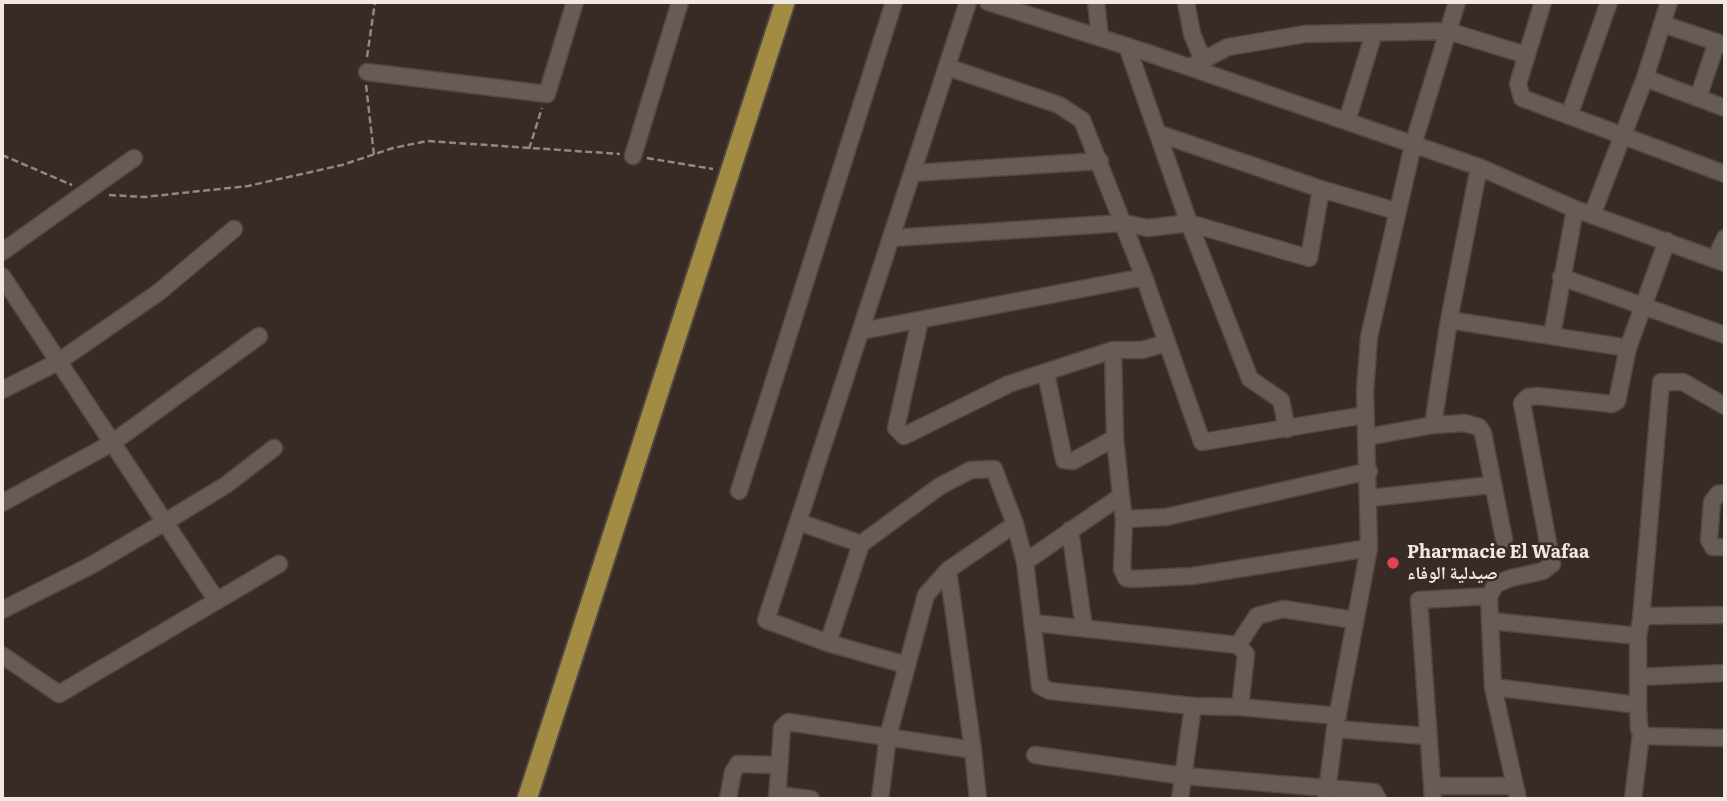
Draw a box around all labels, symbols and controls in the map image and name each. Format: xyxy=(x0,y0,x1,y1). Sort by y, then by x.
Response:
place label: Pharmacie El Wafaa صيدلية الوفاء xyxy=(1407,542,1589,584)
marker: Pharmacie El Wafaa صيدلية الوفاء xyxy=(1385,555,1401,571)

